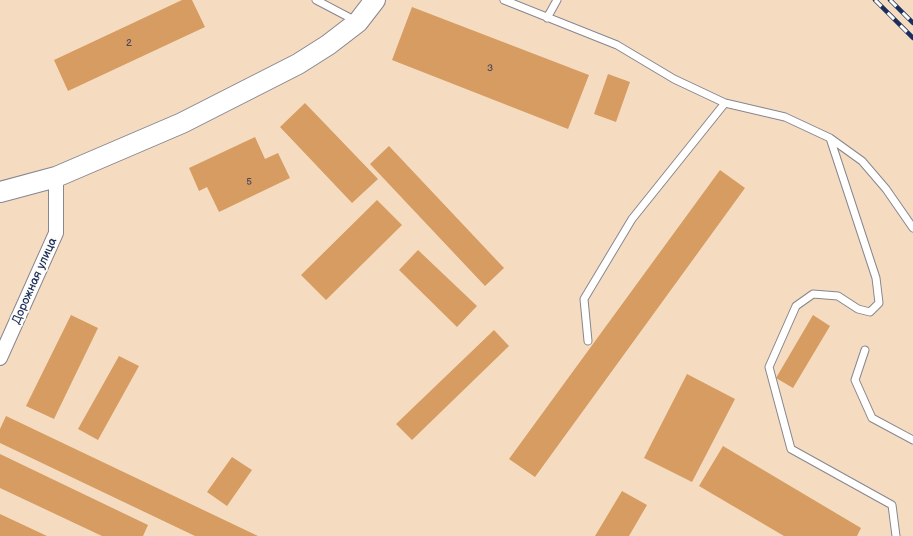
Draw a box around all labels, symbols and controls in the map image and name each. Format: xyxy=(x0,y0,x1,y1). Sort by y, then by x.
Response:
house number: 2 xyxy=(126,37,132,49)
house number: 3 xyxy=(487,62,493,74)
house number: 5 xyxy=(246,176,252,188)
street label: Дорожная улица xyxy=(10,236,60,326)

